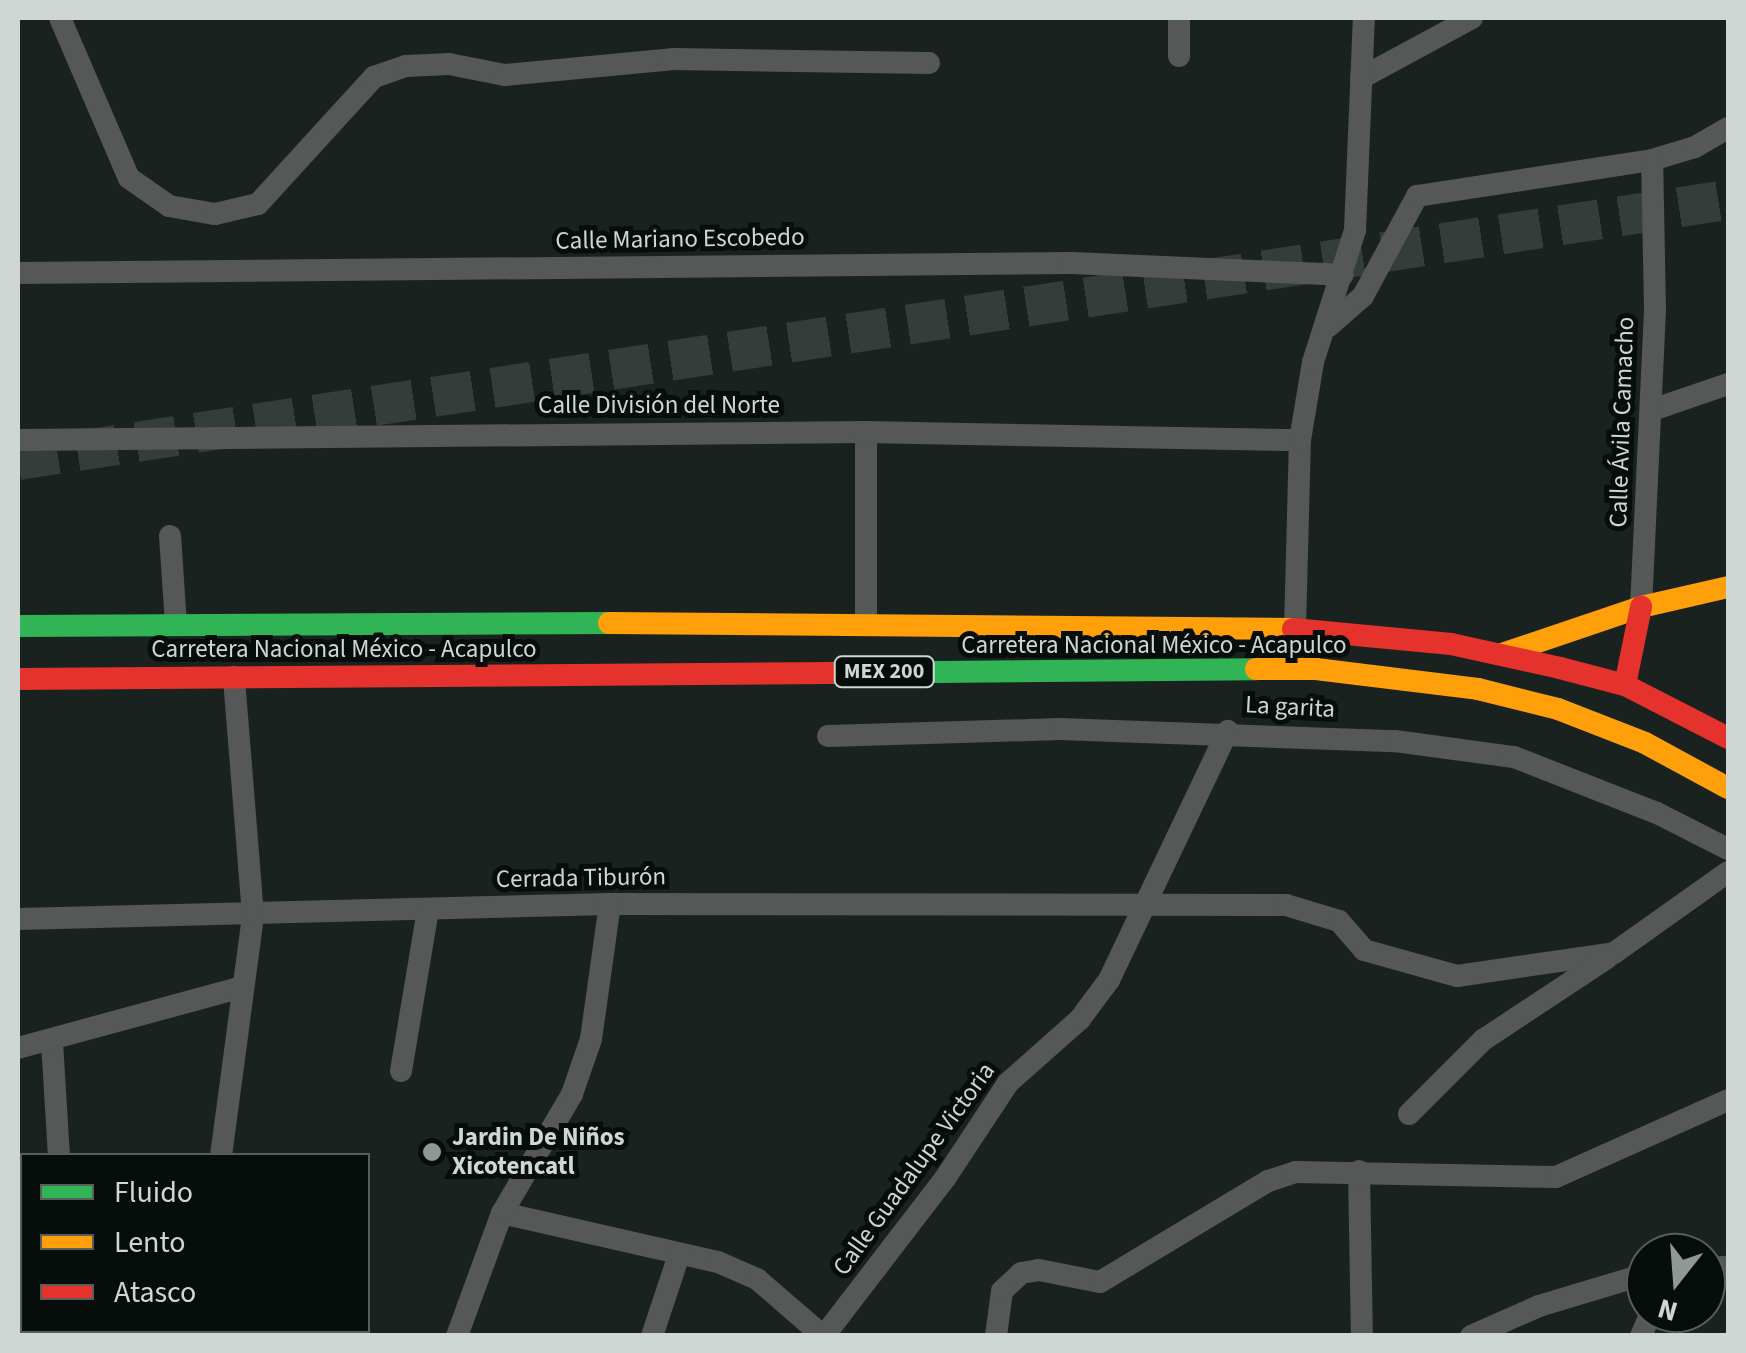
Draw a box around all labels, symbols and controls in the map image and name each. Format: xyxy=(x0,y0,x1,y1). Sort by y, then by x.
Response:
street label: Calle Mariano Escobedo xyxy=(555,222,805,256)
street label: Calle Ávila Camacho xyxy=(1603,316,1641,528)
street label: Calle División del Norte xyxy=(538,390,780,420)
street label: Carretera Nacional México - Acapulco xyxy=(961,630,1347,660)
street label: Carretera Nacional México - Acapulco xyxy=(151,634,537,664)
road number: MEX 200 xyxy=(832,655,936,689)
street label: La garita xyxy=(1244,690,1336,724)
street label: Cerrada Tiburón xyxy=(496,862,666,894)
street label: Calle Guadalupe Victoria xyxy=(827,1057,1001,1281)
place label: Jardin De Niños Xicotencatl xyxy=(452,1123,625,1182)
marker: Jardin De Niños Xicotencatl xyxy=(421,1141,443,1163)
legend xyxy=(20,1153,370,1333)
text: Fluido xyxy=(114,1171,193,1214)
text: Lento xyxy=(114,1221,186,1264)
north arrow xyxy=(1626,1233,1726,1333)
text: Atasco xyxy=(114,1271,196,1314)
text: N xyxy=(1653,1288,1683,1332)

